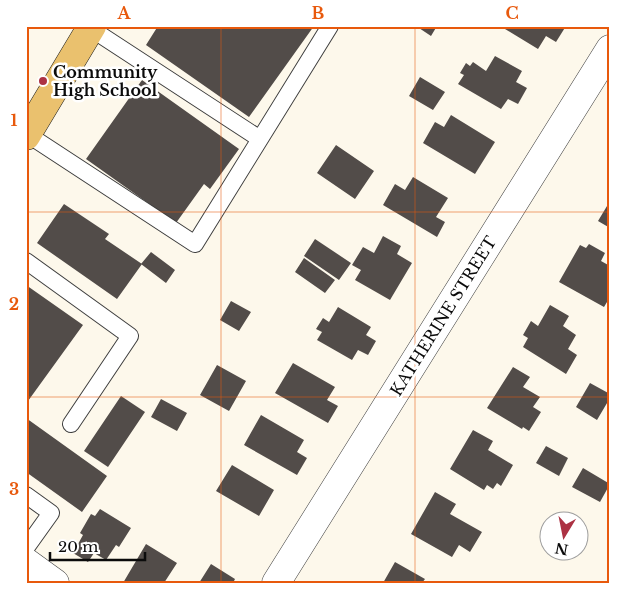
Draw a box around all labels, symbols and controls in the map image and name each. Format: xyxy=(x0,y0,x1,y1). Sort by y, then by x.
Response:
text: A xyxy=(117,3,132,23)
text: B xyxy=(312,3,325,23)
text: C xyxy=(505,3,519,23)
place label: Community High School xyxy=(53,62,158,100)
marker: Community High School xyxy=(37,75,49,87)
text: 1 xyxy=(11,110,18,130)
street label: KATHERINE STREET xyxy=(386,232,500,400)
text: 2 xyxy=(9,294,19,314)
text: 3 xyxy=(9,479,19,499)
north arrow xyxy=(538,512,588,562)
scale bar xyxy=(50,529,145,561)
text: 20 m xyxy=(58,537,98,556)
text: N xyxy=(554,539,570,559)

